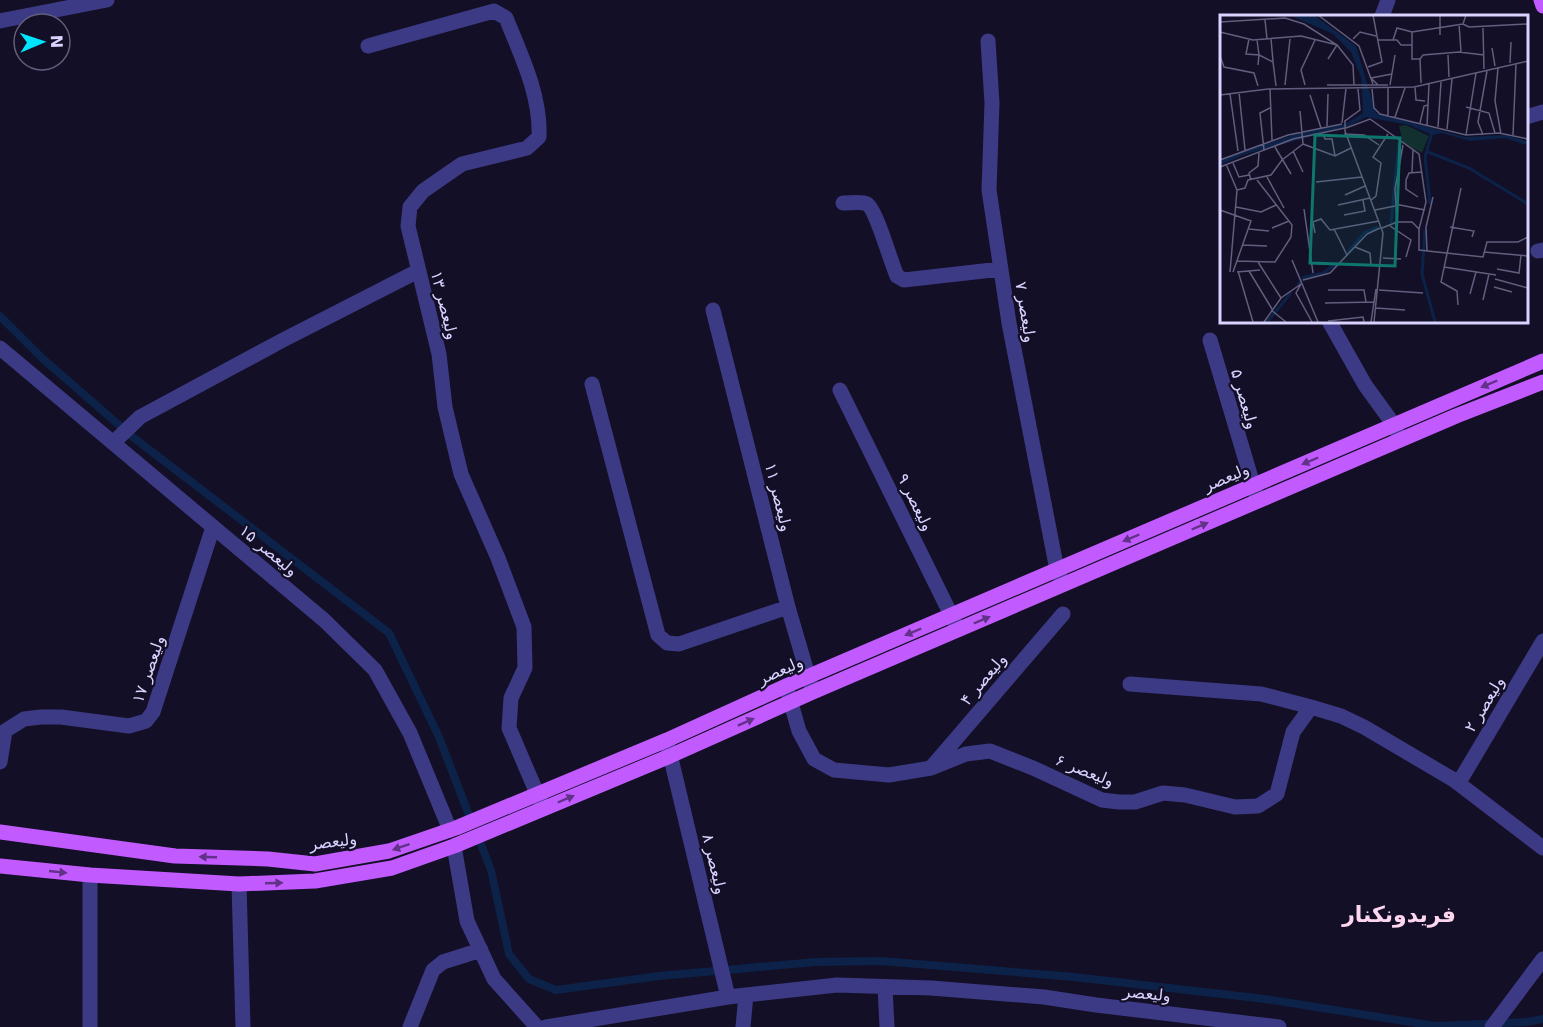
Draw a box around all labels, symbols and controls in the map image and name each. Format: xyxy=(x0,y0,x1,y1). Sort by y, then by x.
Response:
north arrow xyxy=(12,12,72,72)
inset map xyxy=(1220,15,1528,322)
text: N xyxy=(47,34,66,49)
street label: ولیعصر ۱۳ xyxy=(426,269,462,342)
street label: ولیعصر ۷ xyxy=(1010,280,1040,344)
street label: ولیعصر ۵ xyxy=(1226,367,1262,432)
one-way arrow xyxy=(1480,380,1498,389)
one-way arrow xyxy=(1301,457,1319,466)
street label: ولیعصر xyxy=(1200,459,1252,497)
street label: ولیعصر ۱۱ xyxy=(760,461,796,534)
street label: ولیعصر ۹ xyxy=(893,470,938,534)
street label: ولیعصر ۱۵ xyxy=(235,521,302,581)
one-way arrow xyxy=(1191,521,1209,530)
one-way arrow xyxy=(1121,533,1139,543)
one-way arrow xyxy=(974,615,992,625)
one-way arrow xyxy=(904,627,922,637)
street label: ولیعصر ۱۷ xyxy=(128,633,170,706)
street label: ولیعصر ۴ xyxy=(956,650,1011,710)
street label: ولیعصر xyxy=(754,652,806,690)
street label: ولیعصر ۲ xyxy=(1460,673,1509,736)
one-way arrow xyxy=(737,717,755,727)
street label: ولیعصر ۶ xyxy=(1052,750,1117,792)
one-way arrow xyxy=(558,794,576,804)
street label: ولیعصر xyxy=(307,829,358,855)
street label: ولیعصر ۸ xyxy=(697,832,731,896)
one-way arrow xyxy=(392,843,410,853)
one-way arrow xyxy=(199,852,218,862)
one-way arrow xyxy=(49,867,68,877)
one-way arrow xyxy=(264,878,283,887)
district label: فریدونکنار xyxy=(1341,902,1456,928)
street label: ولیعصر xyxy=(1121,981,1172,1006)

